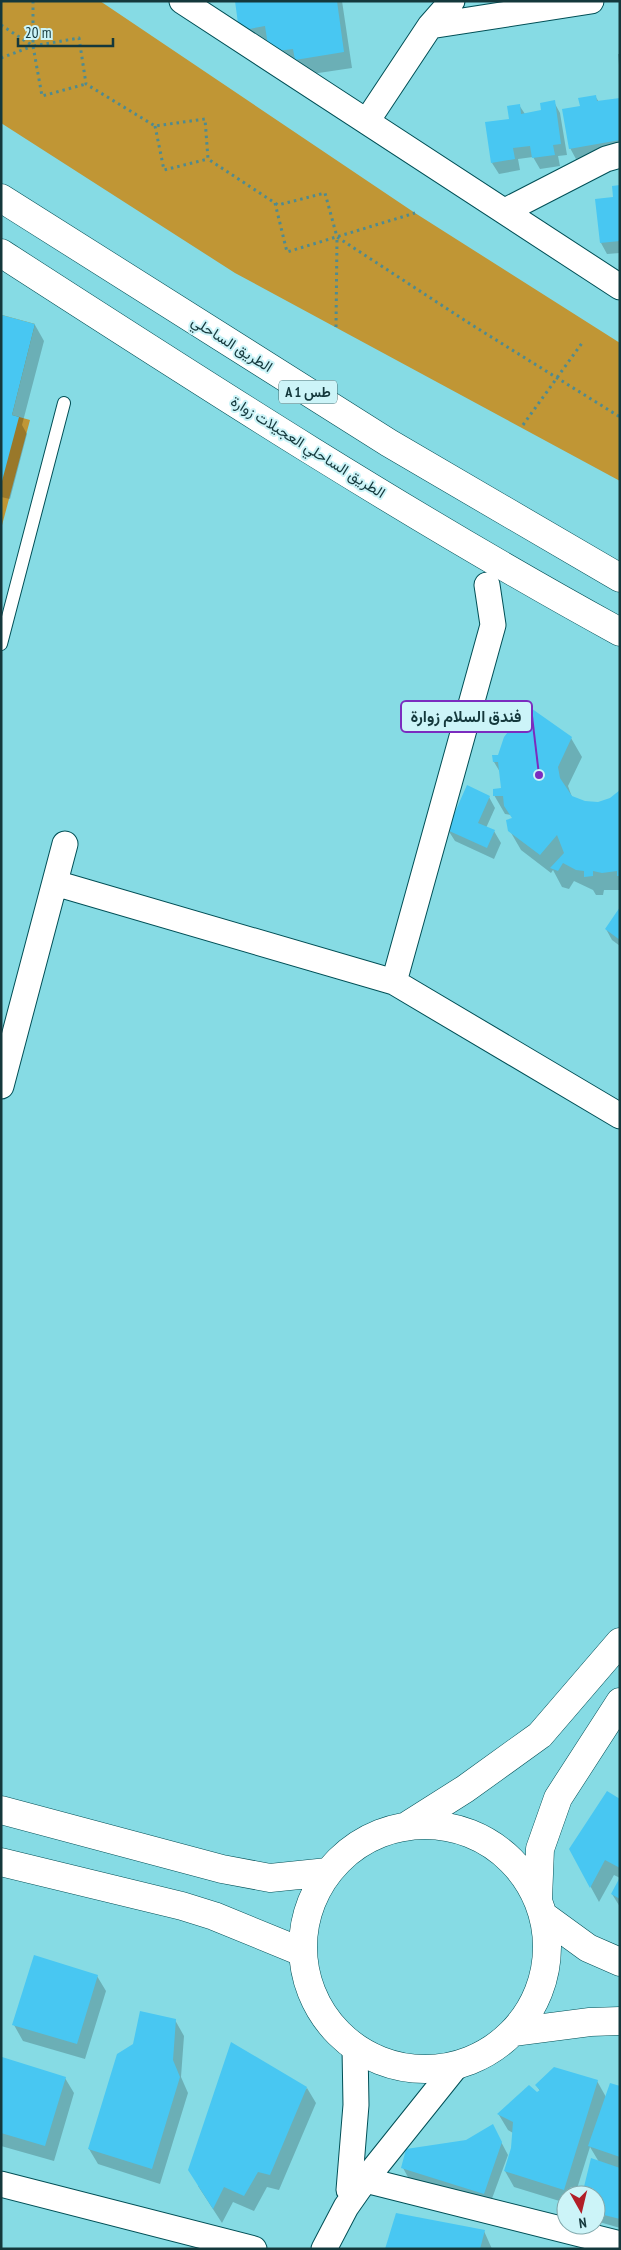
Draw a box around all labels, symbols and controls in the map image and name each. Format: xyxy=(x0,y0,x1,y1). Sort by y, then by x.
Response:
scale bar xyxy=(18,15,112,47)
text: 20 m xyxy=(25,23,51,42)
street label: الطريق الساحلي xyxy=(186,311,276,379)
road number: A 1 طس xyxy=(279,381,337,404)
street label: الطريق الساحلي العجيلات زوارة xyxy=(225,391,389,505)
callout: فندق السلام زوارة xyxy=(401,701,532,732)
text: فندق السلام زوارة xyxy=(410,706,522,727)
north arrow xyxy=(556,2185,606,2235)
text: N xyxy=(578,2213,588,2232)

